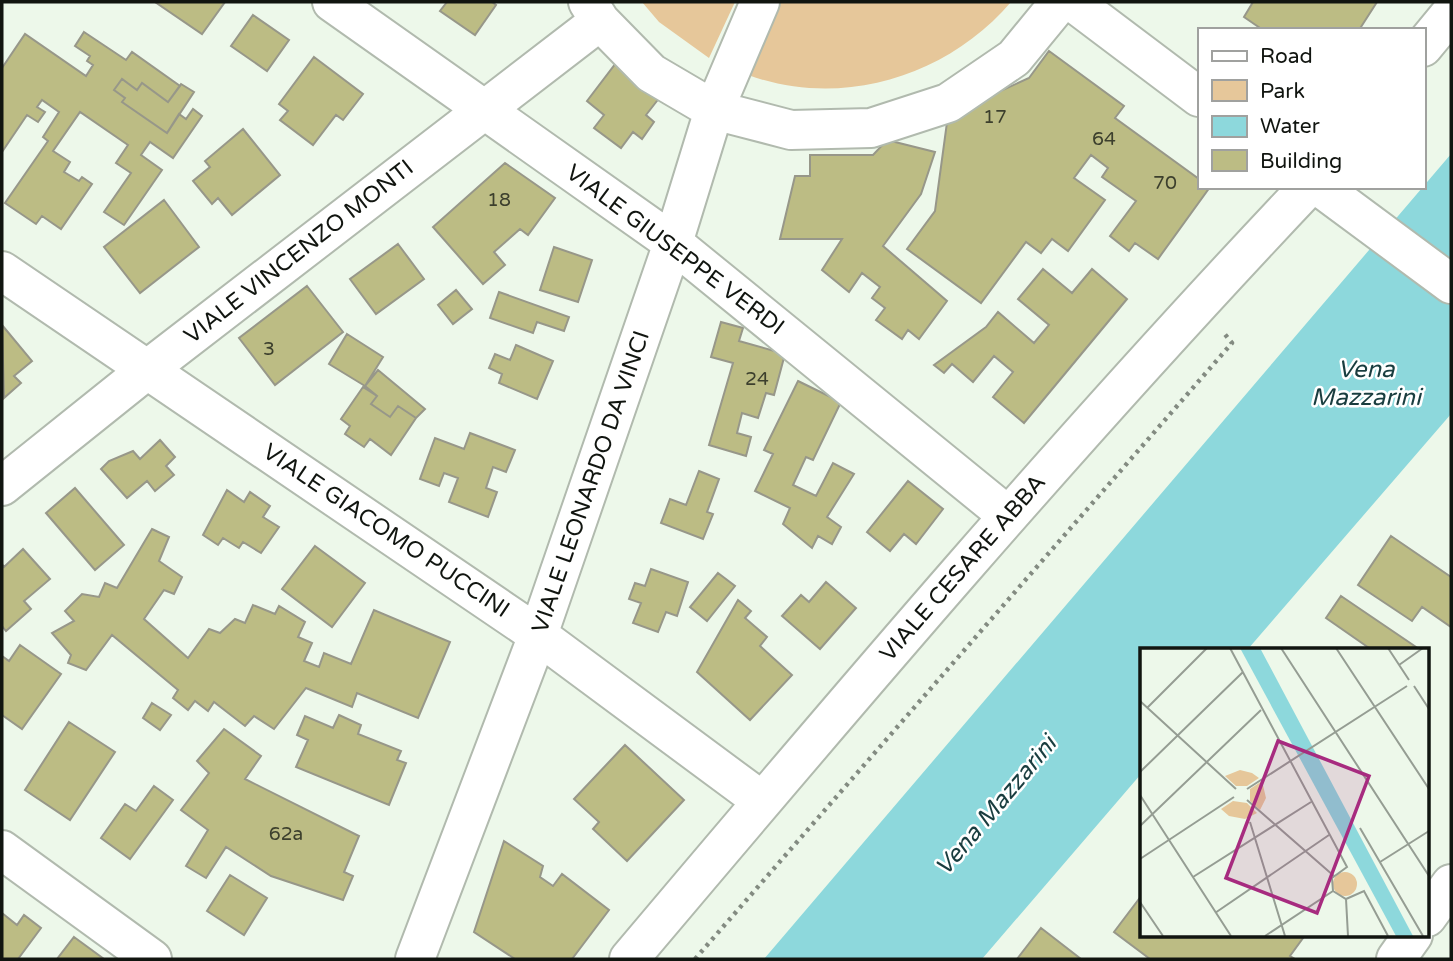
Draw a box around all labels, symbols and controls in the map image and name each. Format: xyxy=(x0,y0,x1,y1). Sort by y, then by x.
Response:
legend xyxy=(1198,28,1425,189)
text: Road xyxy=(1260,44,1313,69)
text: Park xyxy=(1260,79,1305,104)
house number: 17 xyxy=(983,106,1007,128)
text: Water xyxy=(1260,114,1320,139)
house number: 64 xyxy=(1092,128,1116,150)
text: Building xyxy=(1260,149,1342,174)
street label: VIALE VINCENZO MONTI xyxy=(179,154,419,350)
street label: VIALE GIUSEPPE VERDI xyxy=(560,159,790,341)
house number: 70 xyxy=(1153,172,1177,194)
house number: 18 xyxy=(487,189,511,211)
street label: VIALE LEONARDO DA VINCI xyxy=(526,327,656,637)
house number: 3 xyxy=(263,338,275,360)
water label: Vena Mazzarini xyxy=(1311,355,1424,412)
house number: 24 xyxy=(745,368,769,390)
street label: VIALE GIACOMO PUCCINI xyxy=(257,438,515,624)
street label: VIALE CESARE ABBA xyxy=(874,469,1052,667)
inset map xyxy=(1140,648,1428,936)
water label: Vena Mazzarini xyxy=(929,728,1065,882)
house number: 62a xyxy=(269,823,303,845)

